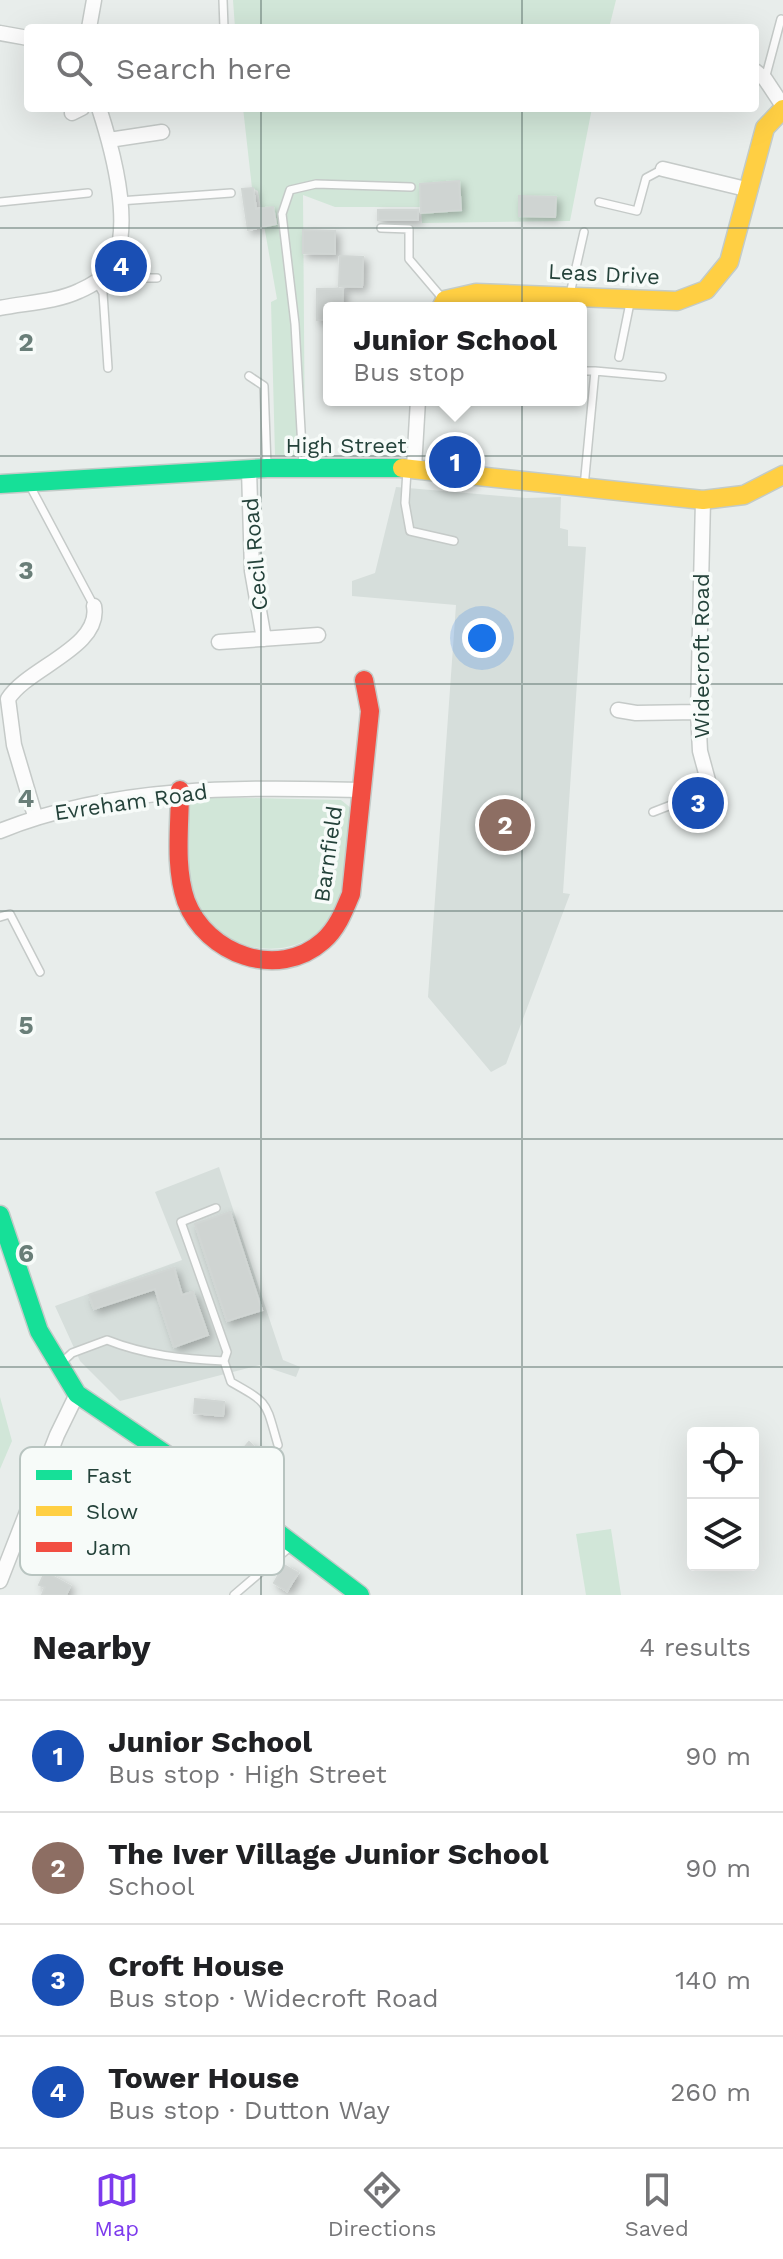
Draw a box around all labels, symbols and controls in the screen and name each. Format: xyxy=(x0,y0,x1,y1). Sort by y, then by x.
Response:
search box xyxy=(24,24,759,112)
icon: search xyxy=(52,46,96,90)
text: Search here xyxy=(116,51,292,86)
pin: 4 xyxy=(95,236,147,296)
street label: Leas Drive xyxy=(548,259,660,289)
popup xyxy=(323,302,587,406)
text: Junior School xyxy=(353,322,557,357)
text: 2 xyxy=(18,327,34,357)
text: Bus stop xyxy=(353,357,465,387)
pin: 1 xyxy=(429,432,481,492)
street label: High Street xyxy=(285,433,407,458)
street label: Cecil Road xyxy=(238,497,272,611)
text: 3 xyxy=(18,555,34,585)
street label: Widecroft Road xyxy=(689,573,714,739)
your location xyxy=(462,618,502,658)
pin: 3 xyxy=(672,773,724,833)
street label: Evreham Road xyxy=(53,779,209,825)
text: 4 xyxy=(18,783,35,813)
pin: 2 xyxy=(479,795,531,855)
street label: Barnfield xyxy=(309,804,347,904)
text: 5 xyxy=(18,1010,34,1040)
text: 6 xyxy=(18,1238,34,1268)
map controls xyxy=(687,1427,759,1571)
button: locate xyxy=(687,1427,759,1499)
legend xyxy=(20,1447,284,1575)
text: Fast xyxy=(86,1463,132,1488)
text: Slow xyxy=(86,1499,138,1524)
button: layers xyxy=(687,1499,759,1571)
text: Jam xyxy=(86,1535,131,1560)
text: Nearby xyxy=(32,1627,151,1667)
text: 4 results xyxy=(639,1632,751,1662)
text: Junior School xyxy=(108,1724,312,1759)
text: 1 xyxy=(52,1741,64,1771)
text: 90 m xyxy=(685,1741,751,1771)
text: Bus stop · High Street xyxy=(108,1759,387,1789)
text: The Iver Village Junior School xyxy=(108,1836,548,1871)
text: 2 xyxy=(50,1853,66,1883)
text: 90 m xyxy=(685,1853,751,1883)
text: School xyxy=(108,1871,194,1901)
text: Croft House xyxy=(108,1948,284,1983)
text: 3 xyxy=(50,1965,66,1995)
text: 140 m xyxy=(675,1965,751,1995)
text: Bus stop · Widecroft Road xyxy=(108,1983,439,2013)
text: Tower House xyxy=(108,2060,299,2095)
text: 4 xyxy=(50,2077,66,2107)
text: 260 m xyxy=(670,2077,751,2107)
text: Bus stop · Dutton Way xyxy=(108,2095,390,2125)
tab: Map xyxy=(94,2168,139,2241)
tab: Directions xyxy=(328,2168,436,2241)
tab: Saved xyxy=(625,2168,689,2241)

